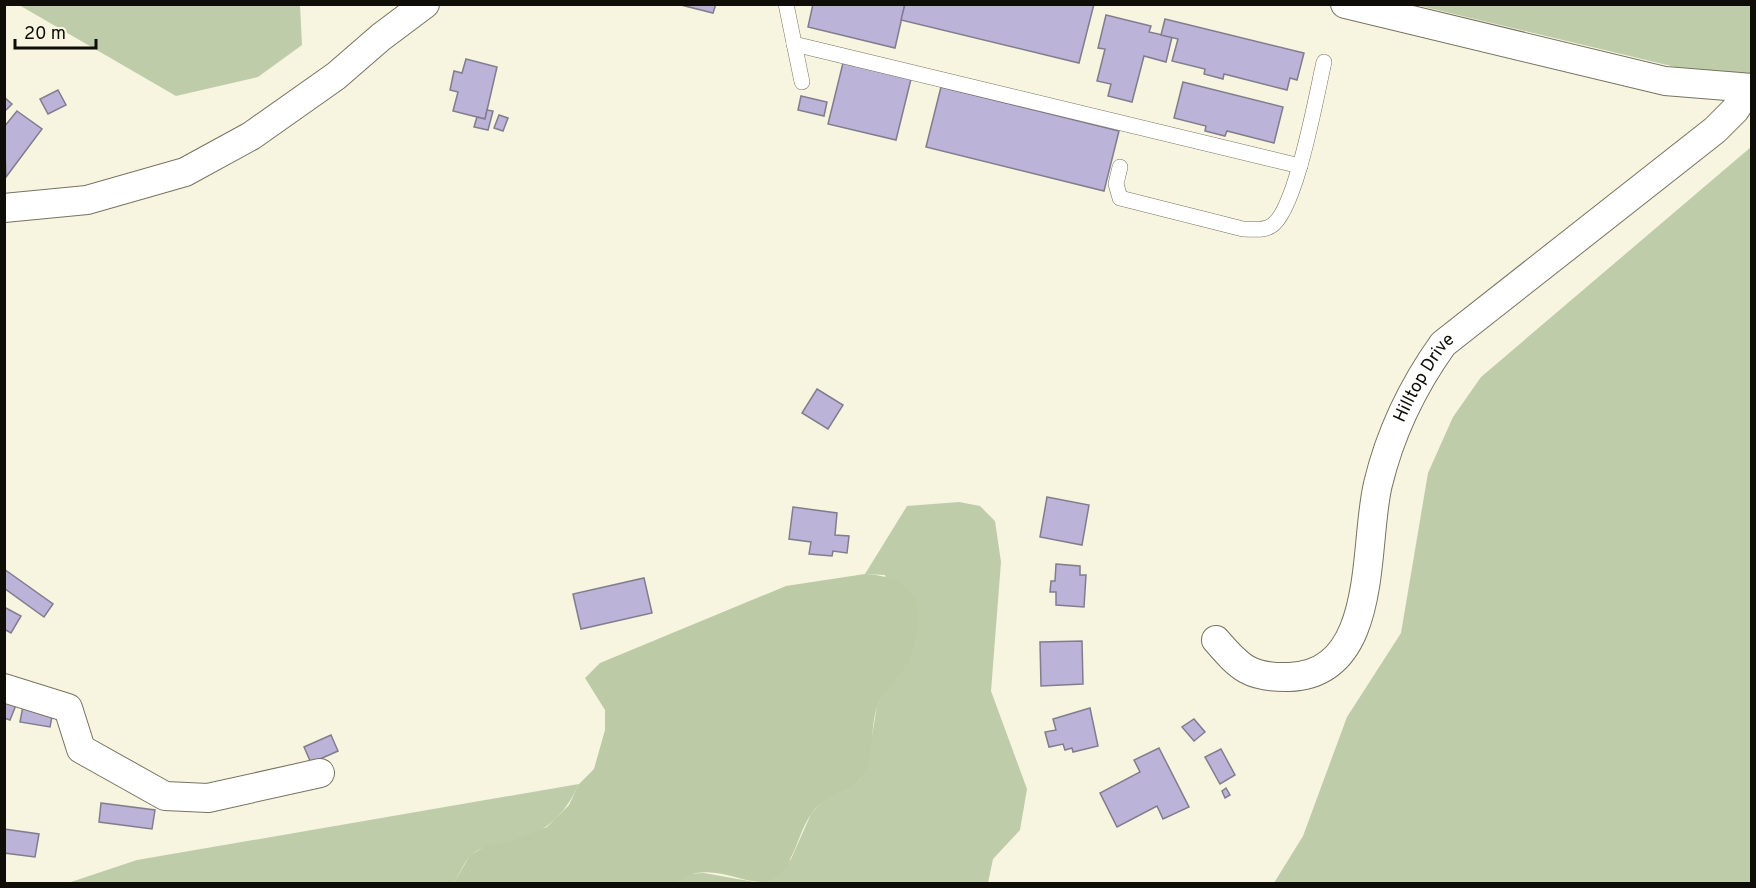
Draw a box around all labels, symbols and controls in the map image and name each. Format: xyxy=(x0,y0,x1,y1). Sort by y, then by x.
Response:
scale bar xyxy=(15,12,96,50)
text: 20 m xyxy=(24,23,66,46)
street label: Hilltop Drive xyxy=(1389,328,1459,426)

